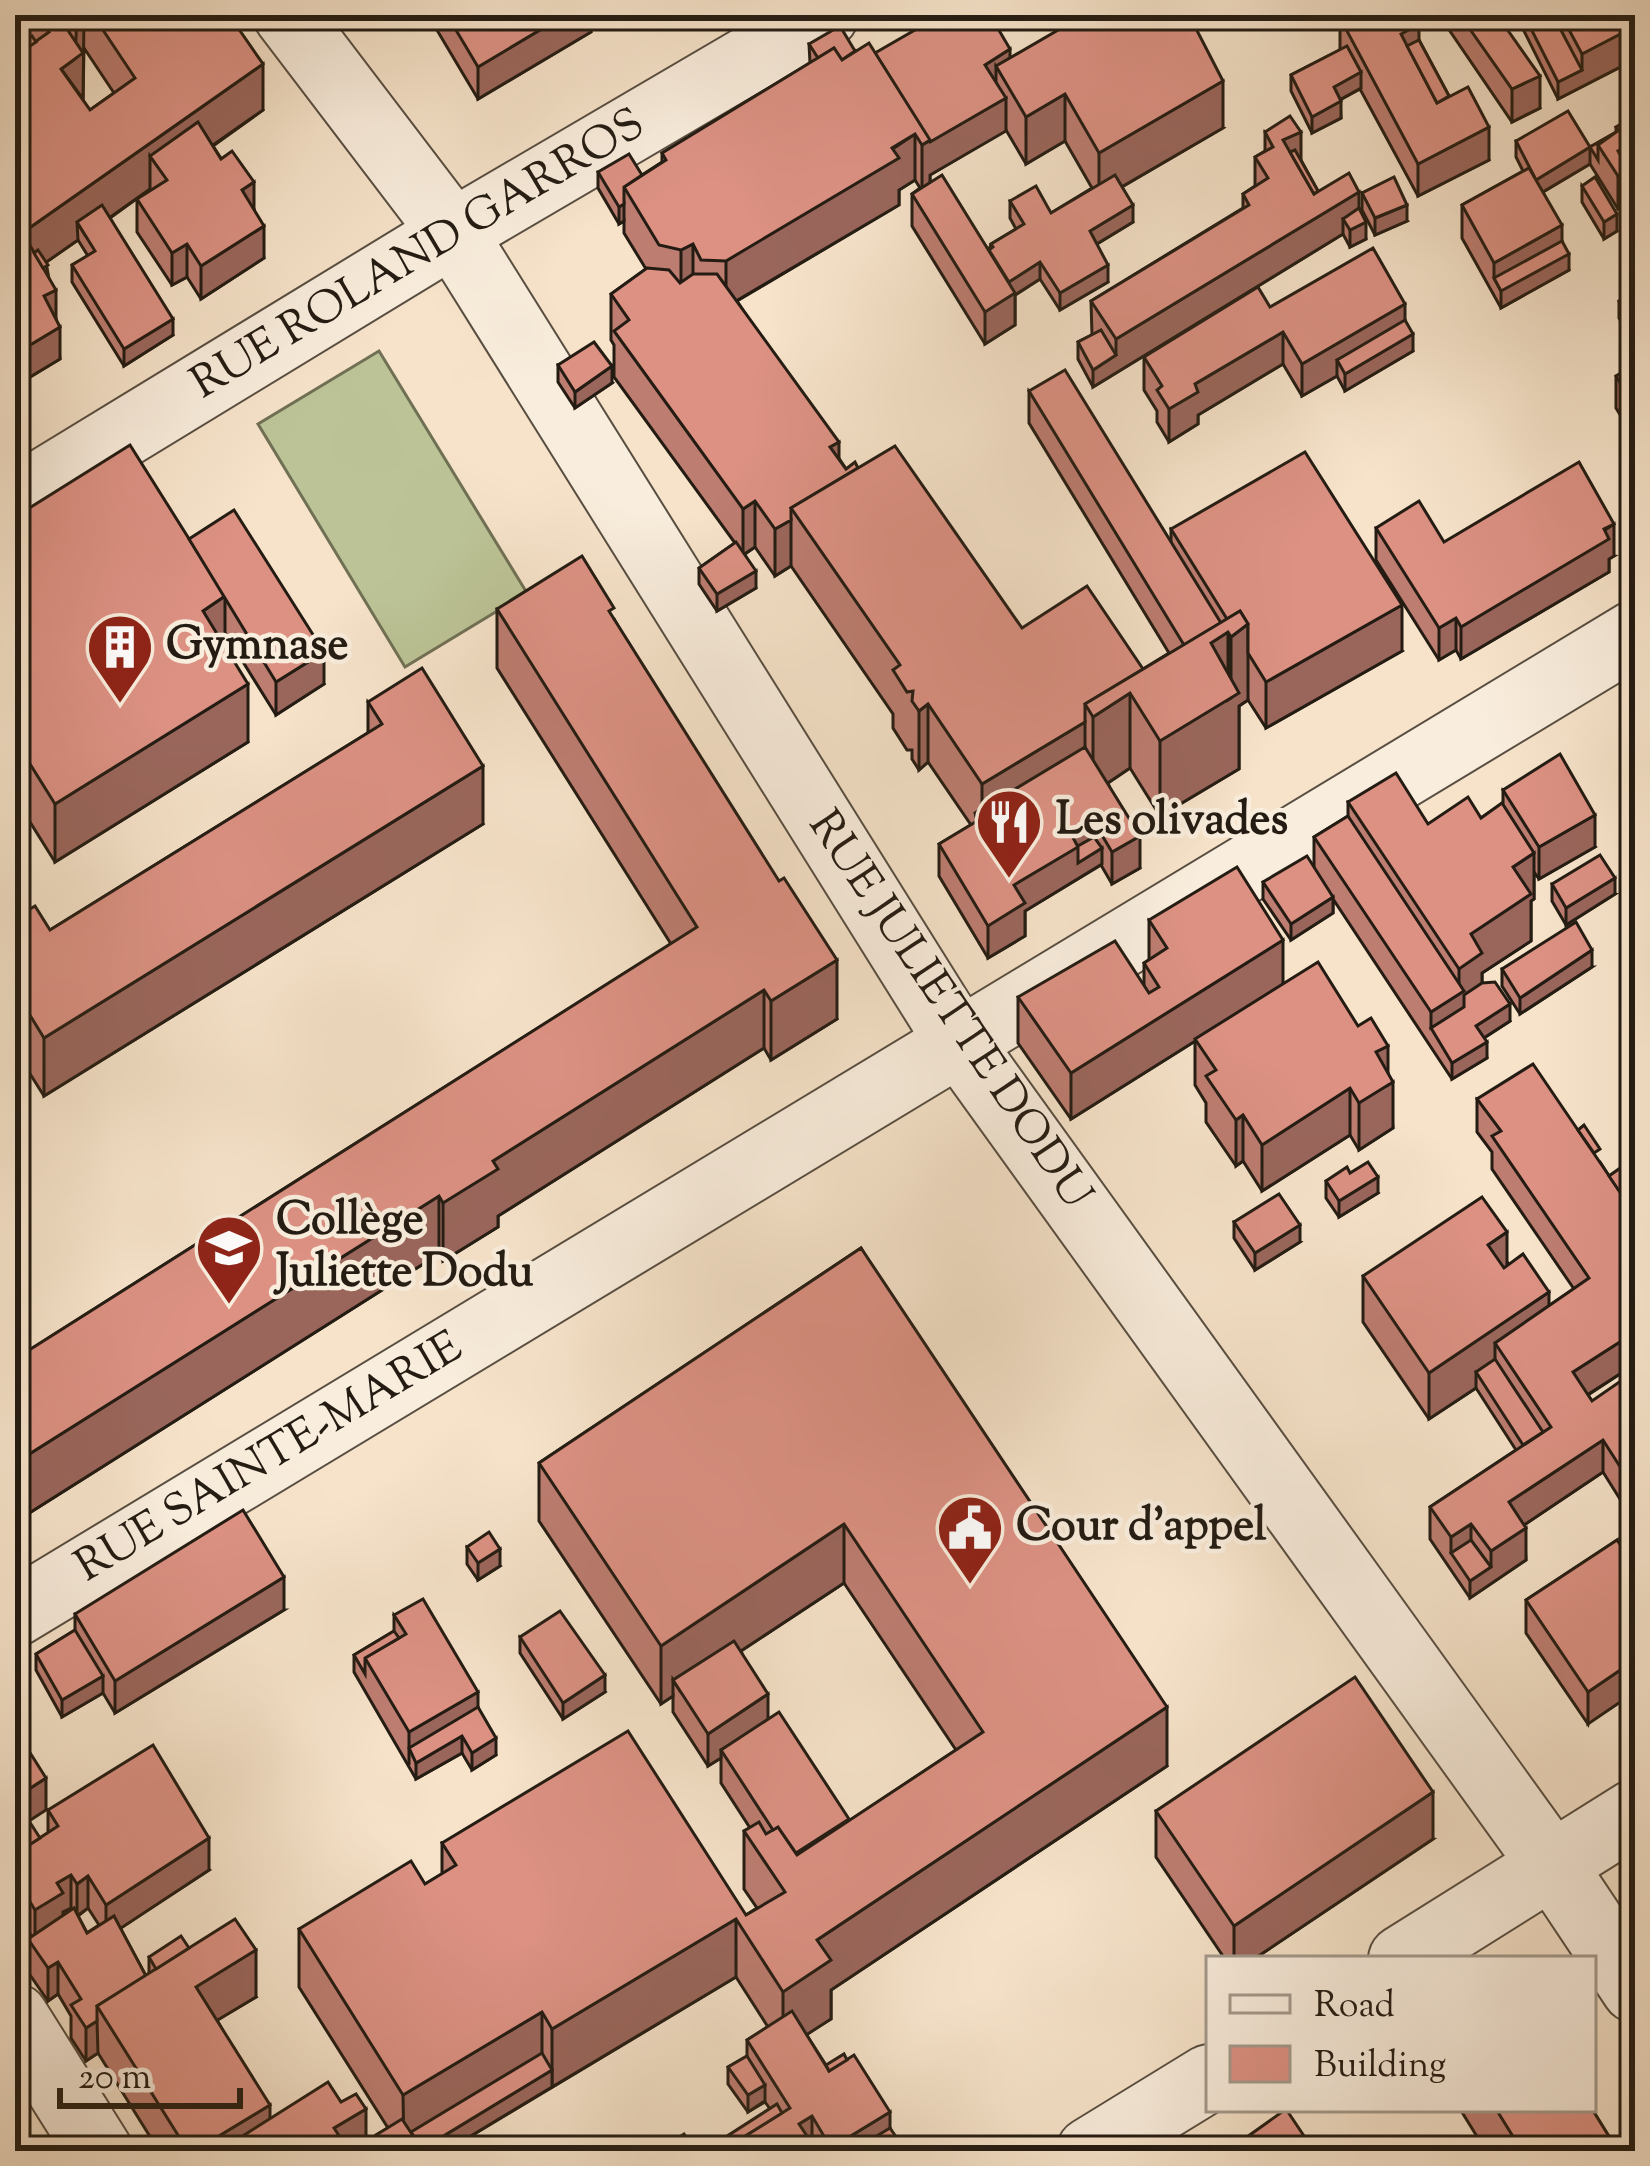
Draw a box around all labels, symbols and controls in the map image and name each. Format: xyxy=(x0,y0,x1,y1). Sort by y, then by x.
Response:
street label: RUE ROLAND GARROS xyxy=(180,94,658,418)
building icon: Gymnase xyxy=(85,612,155,706)
place label: Gymnase xyxy=(166,615,348,680)
restaurant icon: Les olivades xyxy=(974,787,1044,881)
place label: Les olivades xyxy=(1056,790,1288,855)
street label: RUE JULIETTE DODU xyxy=(790,799,1106,1223)
place label: Collège Juliette Dodu xyxy=(273,1190,533,1307)
school or university icon: Collège Juliette Dodu xyxy=(194,1213,264,1307)
street label: RUE SAINTE-MARIE xyxy=(64,1317,476,1601)
public building icon: Cour d'appel xyxy=(935,1493,1005,1587)
place label: Cour d'appel xyxy=(1016,1496,1267,1561)
legend xyxy=(1206,1956,1596,2112)
text: Road xyxy=(1314,1981,1395,2033)
scale bar xyxy=(60,2034,240,2108)
text: Building xyxy=(1314,2041,1446,2093)
text: 20 m xyxy=(78,2053,152,2105)

